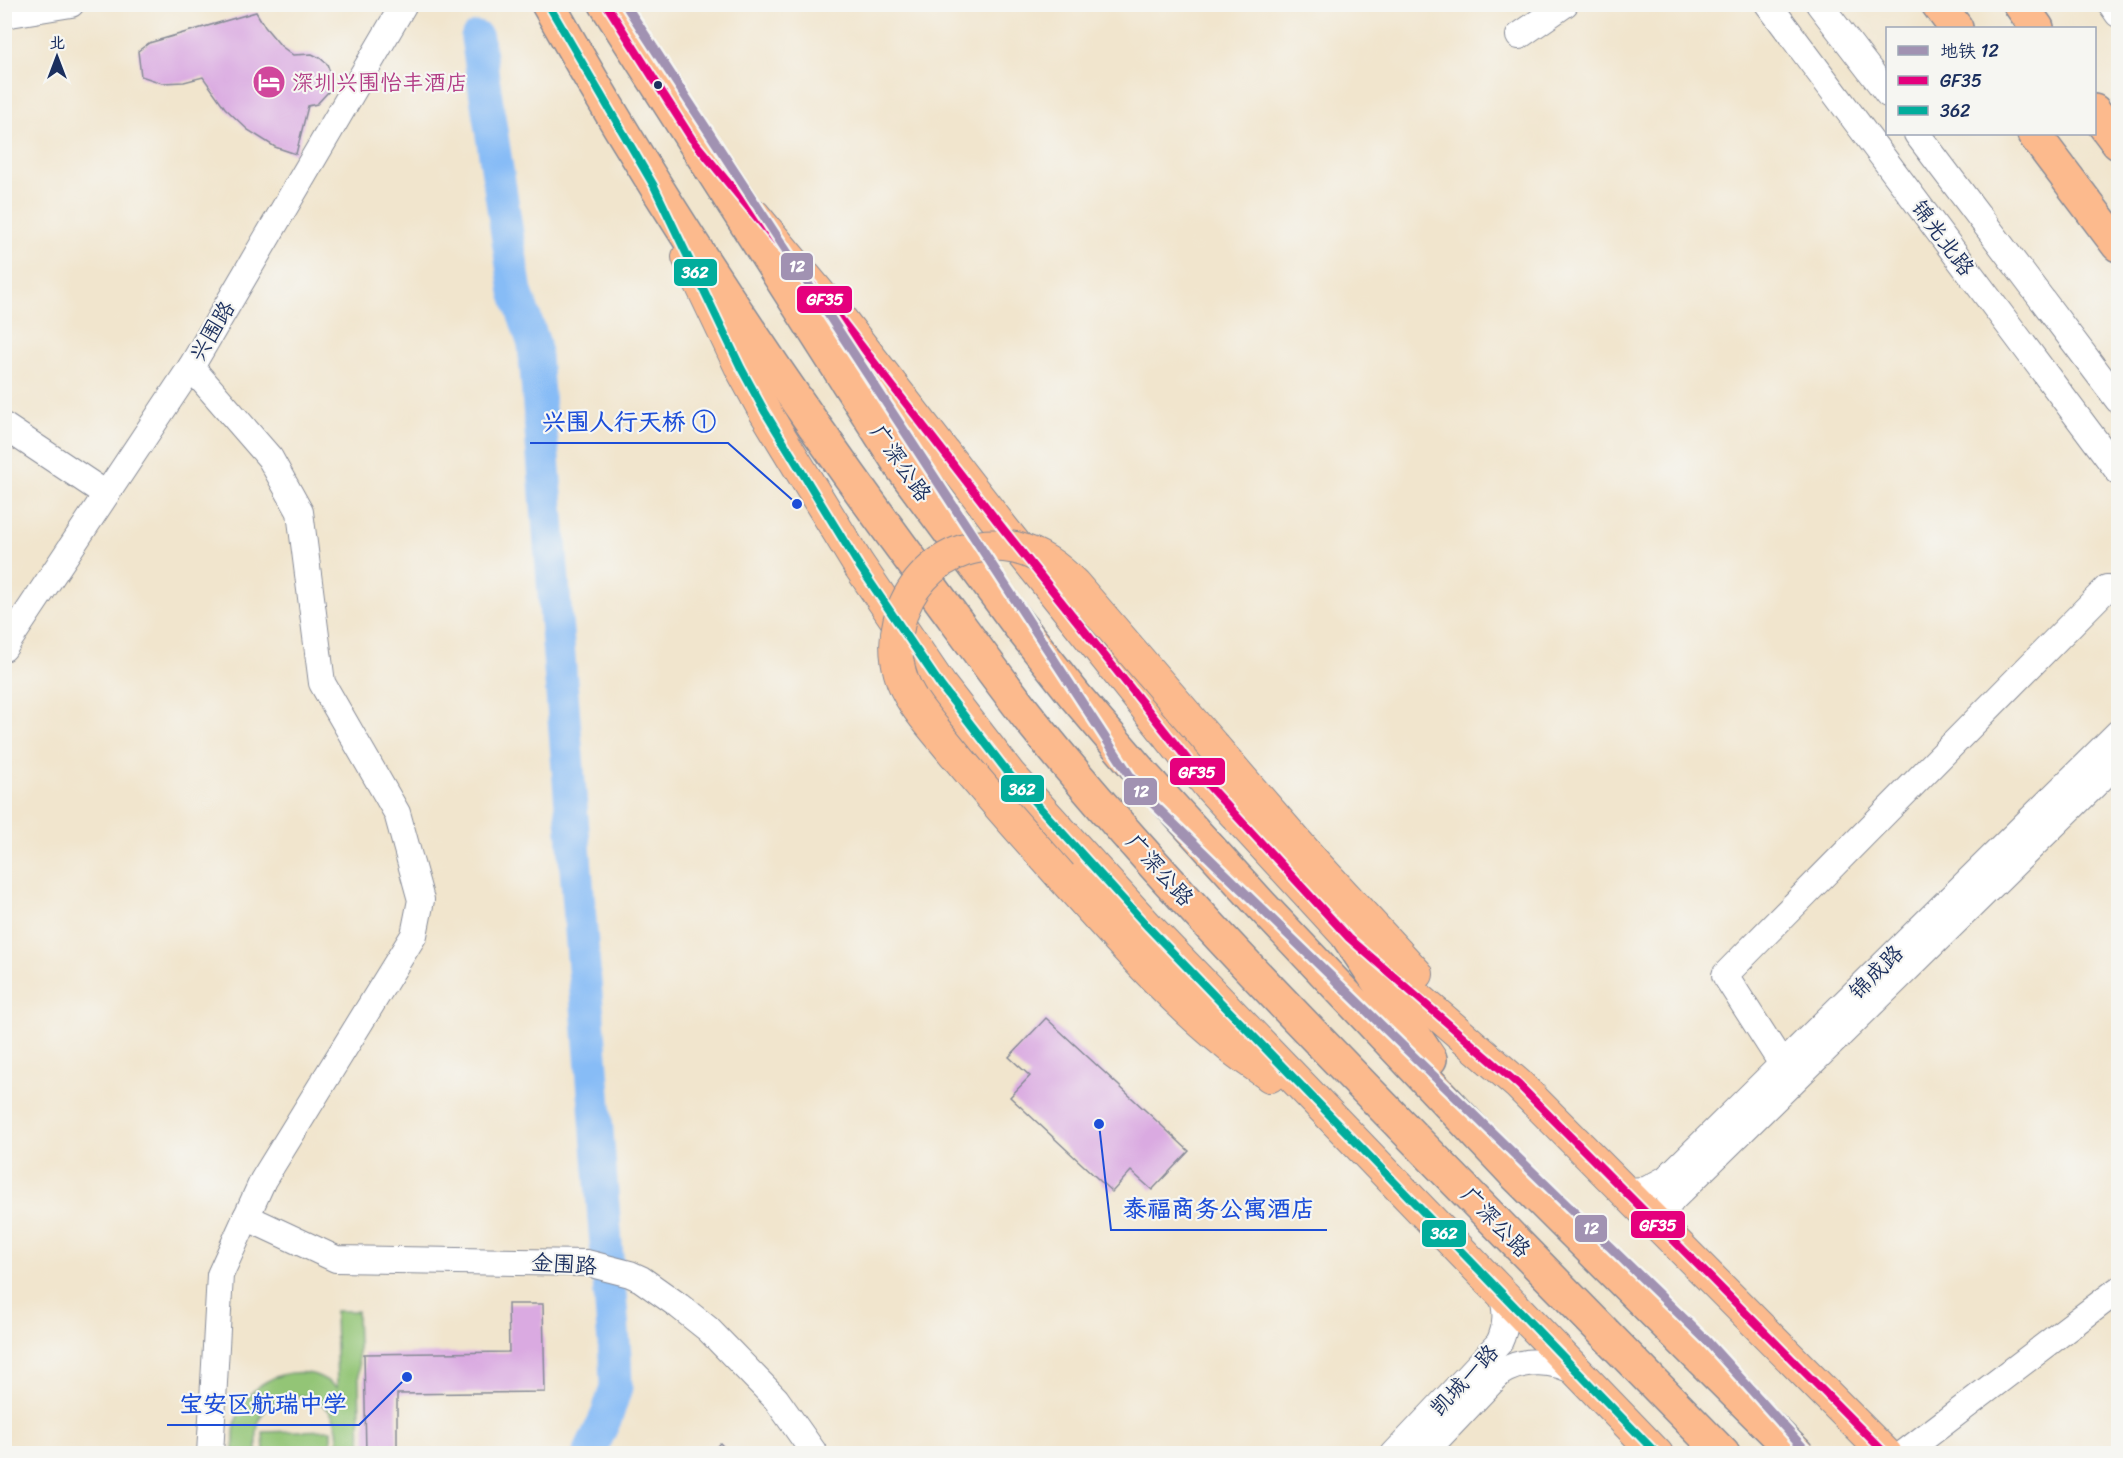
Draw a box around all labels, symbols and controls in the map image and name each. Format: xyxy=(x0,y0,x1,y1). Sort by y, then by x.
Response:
north arrow xyxy=(27,27,87,87)
legend xyxy=(1886,27,2096,135)
text: 北 xyxy=(49,28,65,57)
text: 地铁 12 xyxy=(1940,35,1999,67)
place label: 深圳兴围怡丰酒店 xyxy=(292,63,468,102)
hotel icon: 深圳兴围怡丰酒店 xyxy=(251,64,287,100)
text: GF35 xyxy=(1940,65,1982,97)
unlabelled marker xyxy=(652,79,664,91)
text: 362 xyxy=(1940,95,1971,127)
street label: 锦光北路 xyxy=(1901,191,1985,285)
line badge: 12 xyxy=(780,252,814,281)
text: 12 xyxy=(789,252,806,281)
line badge: 362 xyxy=(673,258,718,287)
text: 362 xyxy=(680,258,709,287)
line badge: GF35 xyxy=(796,285,853,314)
text: GF35 xyxy=(805,285,844,314)
street label: 兴围路 xyxy=(178,293,246,369)
callout: 兴围人行天桥 ① xyxy=(530,401,728,443)
text: 兴围人行天桥 ① xyxy=(542,401,716,443)
street label: 广深公路 xyxy=(860,416,942,510)
line badge: GF35 xyxy=(1169,757,1226,786)
text: GF35 xyxy=(1177,758,1216,787)
line badge: 362 xyxy=(1000,774,1045,803)
text: 362 xyxy=(1007,775,1036,804)
line badge: 12 xyxy=(1123,777,1158,806)
text: 12 xyxy=(1133,777,1150,806)
street label: 广深公路 xyxy=(1116,824,1204,916)
street label: 锦成路 xyxy=(1839,935,1913,1009)
street label: 广深公路 xyxy=(1451,1177,1541,1267)
callout: 泰福商务公寓酒店 xyxy=(1111,1188,1327,1230)
text: 泰福商务公寓酒店 xyxy=(1123,1188,1315,1230)
line badge: GF35 xyxy=(1630,1210,1686,1239)
text: GF35 xyxy=(1638,1211,1677,1240)
line badge: 12 xyxy=(1574,1214,1608,1243)
text: 12 xyxy=(1583,1214,1600,1243)
line badge: 362 xyxy=(1421,1219,1467,1248)
text: 362 xyxy=(1429,1219,1458,1248)
street label: 金围路 xyxy=(530,1242,598,1286)
street label: 凯城一路 xyxy=(1420,1335,1508,1425)
callout: 宝安区航瑞中学 xyxy=(167,1383,359,1425)
text: 宝安区航瑞中学 xyxy=(179,1383,347,1425)

